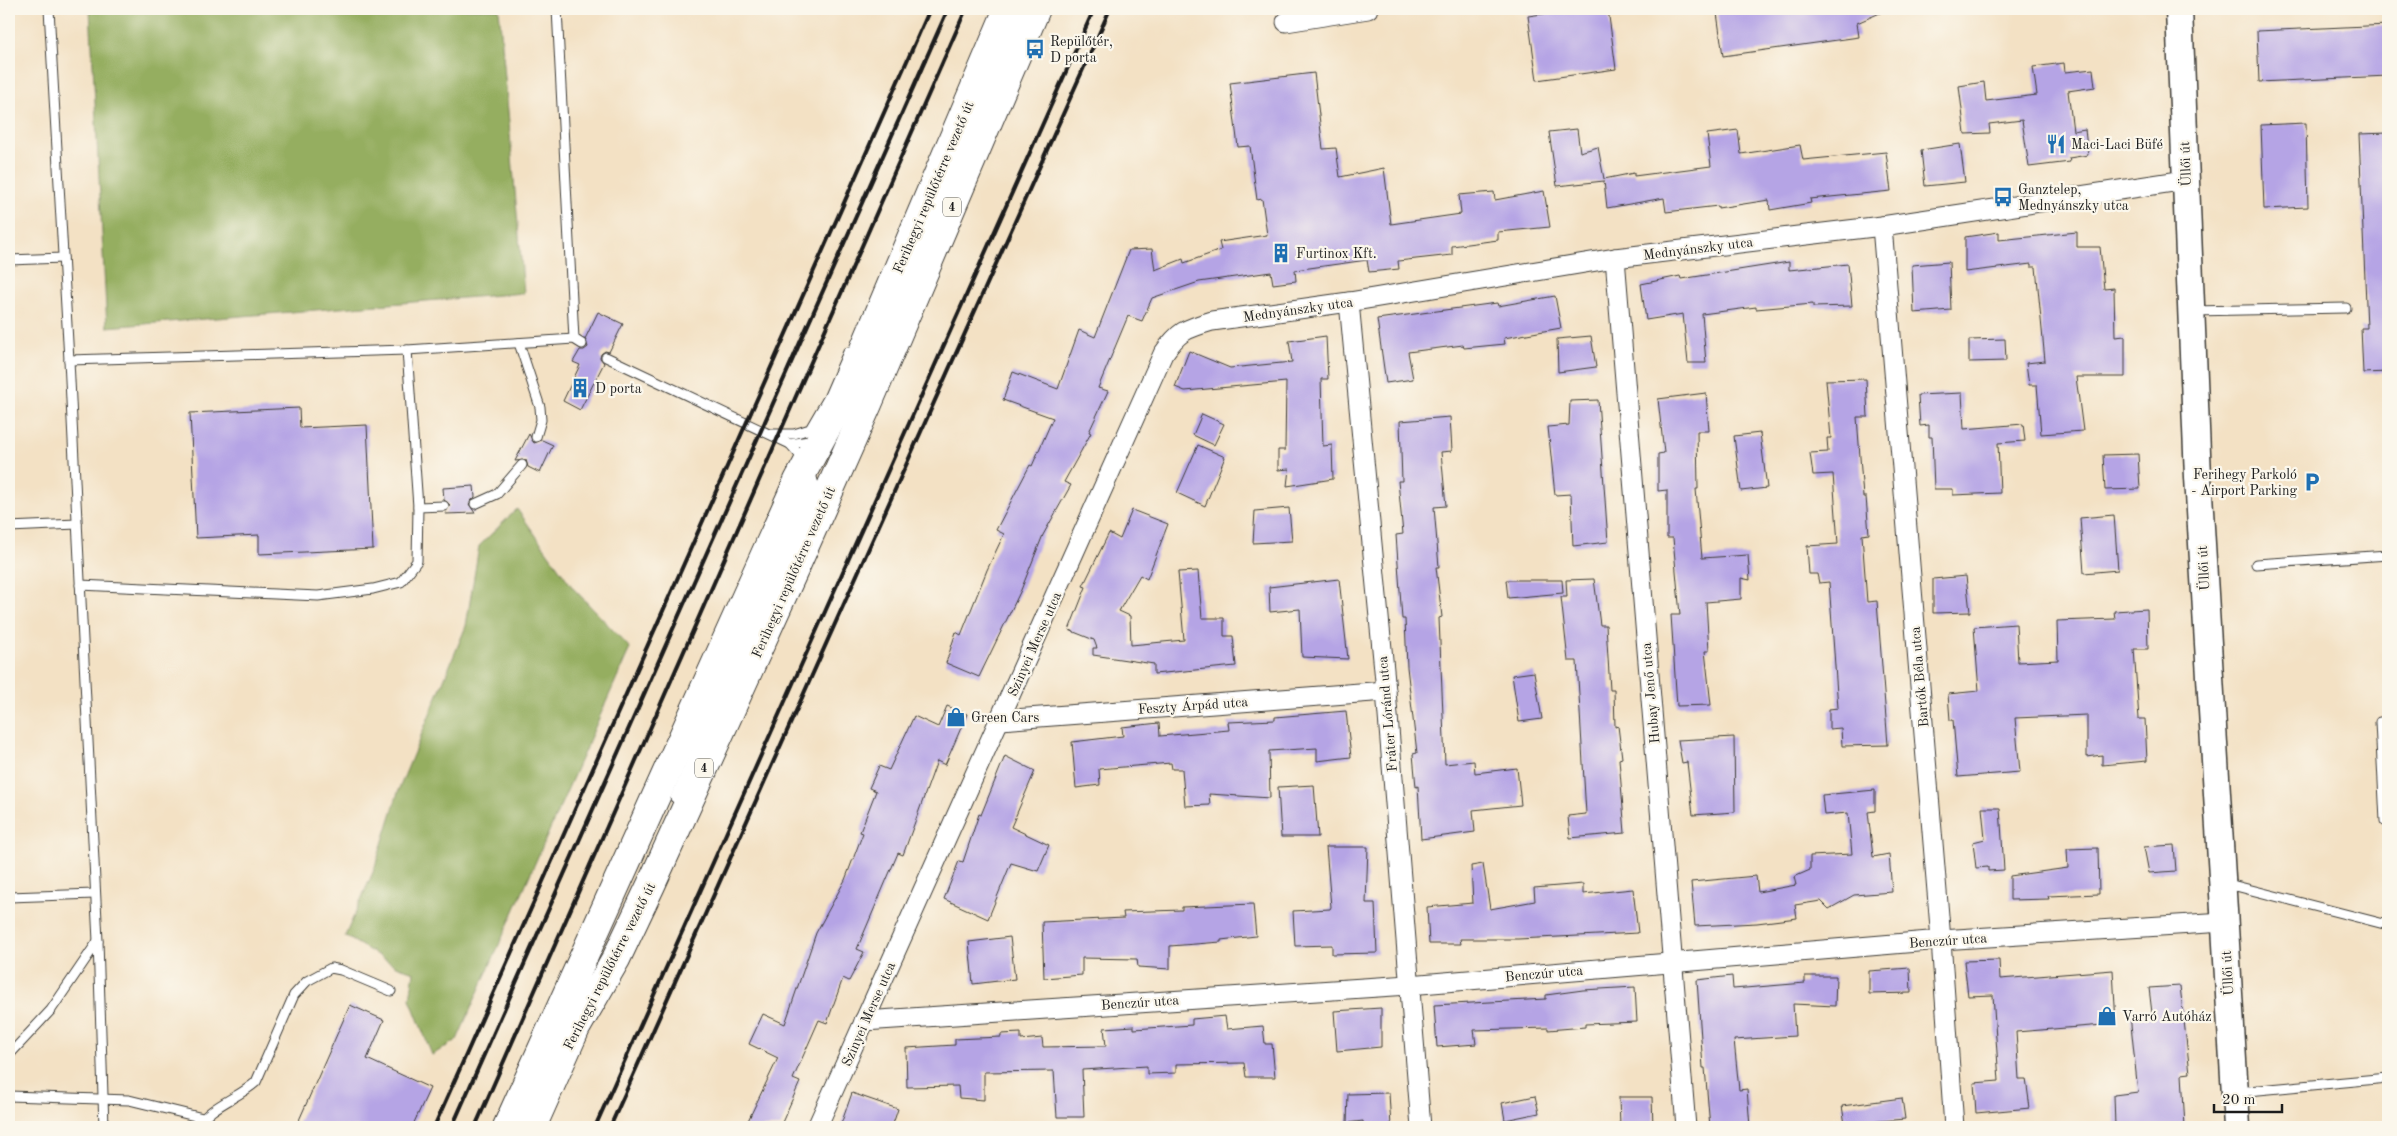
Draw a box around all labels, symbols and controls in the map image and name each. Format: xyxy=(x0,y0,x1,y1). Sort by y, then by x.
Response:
place label: Repülőtér, D porta xyxy=(1050,35,1113,65)
bus stop icon: Repülőtér, D porta xyxy=(1024,38,1046,60)
street label: Ferihegyi repülőtérre vezető út xyxy=(891,99,977,276)
restaurant icon: Maci-Laci Büfé xyxy=(2045,133,2067,155)
place label: Maci-Laci Büfé xyxy=(2071,138,2163,152)
street label: Üllői út xyxy=(2175,141,2194,187)
place label: Ganztelep, Mednyánszky utca xyxy=(2018,183,2129,213)
bus stop icon: Ganztelep, Mednyánszky utca xyxy=(1992,186,2014,208)
road number: 4 xyxy=(943,198,961,216)
street label: Mednyánszky utca xyxy=(1642,235,1754,263)
building icon: Furtinox Kft. xyxy=(1270,242,1292,264)
place label: Furtinox Kft. xyxy=(1296,247,1377,261)
street label: Mednyánszky utca xyxy=(1242,295,1354,325)
building icon: D porta xyxy=(569,377,591,399)
place label: D porta xyxy=(595,382,642,396)
place label: Ferihegy Parkoló - Airport Parking xyxy=(2191,468,2297,498)
parking icon: Ferihegy Parkoló - Airport Parking xyxy=(2301,471,2323,493)
street label: Ferihegyi repülőtérre vezető út xyxy=(750,485,838,660)
street label: Üllői út xyxy=(2193,545,2212,591)
street label: Szinyei Merse utca xyxy=(1006,590,1064,699)
street label: Bartók Béla utca xyxy=(1909,626,1931,728)
street label: Hubay Jenő utca xyxy=(1640,642,1662,744)
street label: Fráter Lóránd utca xyxy=(1376,655,1400,772)
street label: Feszty Árpád utca xyxy=(1137,692,1249,717)
shop icon: Green Cars xyxy=(945,706,967,728)
place label: Green Cars xyxy=(971,711,1039,725)
road number: 4 xyxy=(695,758,713,778)
street label: Ferihegyi repülőtérre vezető út xyxy=(561,880,658,1052)
street label: Benczúr utca xyxy=(1908,931,1988,951)
street label: Üllői út xyxy=(2217,950,2236,996)
street label: Szinyei Merse utca xyxy=(840,960,898,1069)
street label: Benczúr utca xyxy=(1504,964,1584,984)
street label: Benczúr utca xyxy=(1100,993,1180,1013)
shop icon: Varró Autóház xyxy=(2096,1005,2118,1027)
place label: Varró Autóház xyxy=(2122,1010,2212,1024)
scale bar xyxy=(2214,1081,2282,1113)
text: 20 m xyxy=(2222,1093,2256,1108)

